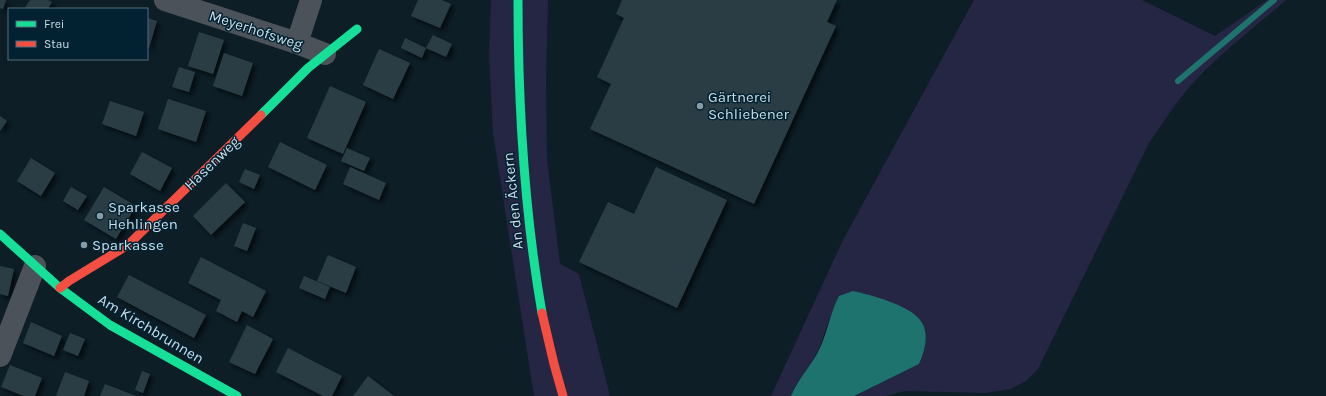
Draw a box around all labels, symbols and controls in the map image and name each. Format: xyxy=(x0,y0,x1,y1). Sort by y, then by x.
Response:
street label: Meyerhofsweg xyxy=(207,6,306,54)
legend xyxy=(8,8,148,60)
text: Frei xyxy=(44,17,64,31)
text: Stau xyxy=(44,37,70,51)
place label: Gärtnerei Schliebener xyxy=(708,88,790,123)
marker: Gärtnerei Schliebener xyxy=(695,101,705,111)
street label: Hasenweg xyxy=(181,132,244,194)
street label: An den Äckern xyxy=(499,152,527,250)
place label: Sparkasse Hehlingen xyxy=(108,198,180,233)
marker: Sparkasse Hehlingen xyxy=(95,211,105,221)
place label: Sparkasse xyxy=(92,236,164,254)
marker: Sparkasse xyxy=(79,240,89,250)
street label: Am Kirchbrunnen xyxy=(95,290,207,368)

